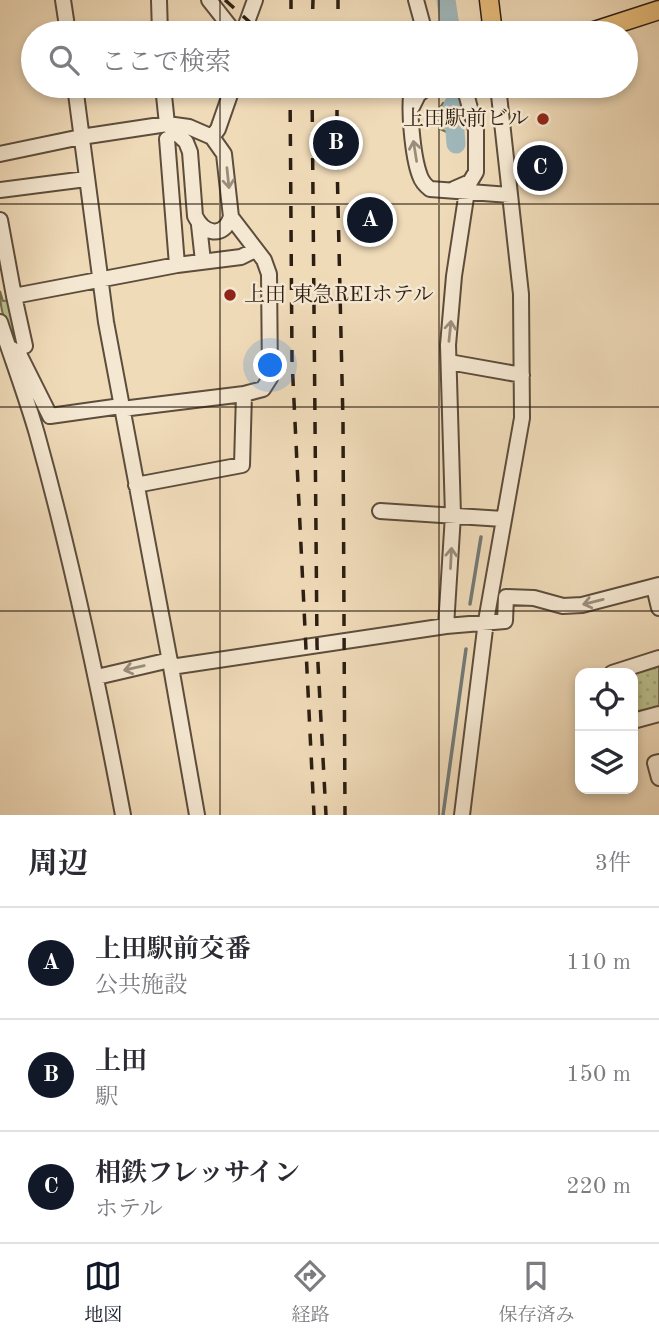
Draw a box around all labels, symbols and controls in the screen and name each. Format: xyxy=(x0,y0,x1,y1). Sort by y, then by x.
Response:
search box xyxy=(21,21,638,98)
icon: search xyxy=(45,41,83,79)
text: ここで検索 xyxy=(101,50,231,76)
place label: 上田駅前ビル xyxy=(403,107,529,130)
marker: 上田駅前ビル xyxy=(535,111,551,127)
pin: B xyxy=(313,117,359,169)
one-way arrow xyxy=(408,140,421,162)
pin: C xyxy=(517,142,563,194)
one-way arrow xyxy=(222,166,235,189)
pin: A xyxy=(347,194,393,246)
place label: 上田 東急REIホテル xyxy=(244,283,434,306)
marker: 上田 東急REIホテル xyxy=(222,287,238,303)
one-way arrow xyxy=(444,320,457,342)
your location xyxy=(253,348,287,382)
one-way arrow xyxy=(444,547,457,570)
one-way arrow xyxy=(582,596,605,609)
one-way arrow xyxy=(123,662,146,676)
map controls xyxy=(575,668,638,794)
button: locate xyxy=(575,668,638,731)
button: layers xyxy=(575,731,638,794)
text: 周辺 xyxy=(28,850,88,880)
text: 3件 xyxy=(595,852,631,875)
text: 上田駅前交番 xyxy=(95,937,251,963)
text: A xyxy=(42,951,60,974)
text: 110 m xyxy=(566,951,631,974)
text: 公共施設 xyxy=(95,974,187,997)
text: 上田 xyxy=(95,1049,147,1075)
text: B xyxy=(43,1063,59,1086)
text: 150 m xyxy=(566,1063,631,1086)
text: 駅 xyxy=(95,1086,118,1109)
text: 相鉄フレッサイン xyxy=(95,1161,300,1187)
text: C xyxy=(43,1175,59,1198)
text: 220 m xyxy=(566,1175,631,1198)
text: ホテル xyxy=(95,1198,163,1221)
tab: 地図 xyxy=(84,1257,123,1328)
tab: 経路 xyxy=(291,1257,330,1328)
tab: 保存済み xyxy=(498,1257,575,1328)

